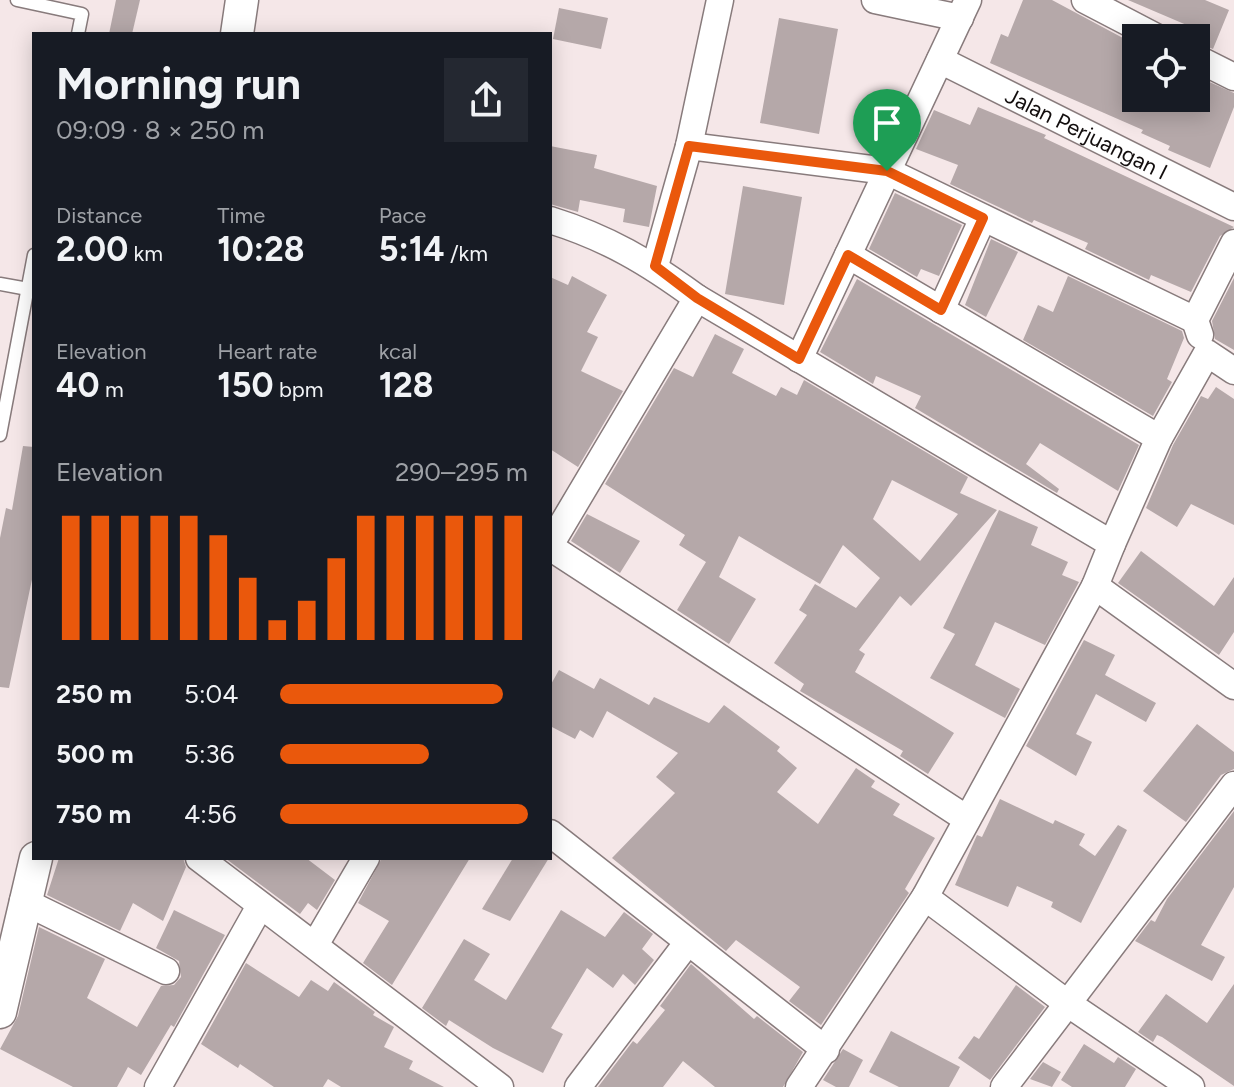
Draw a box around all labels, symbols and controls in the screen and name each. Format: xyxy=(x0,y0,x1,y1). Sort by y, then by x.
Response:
map controls xyxy=(1122,24,1210,112)
button: locate xyxy=(1122,24,1210,112)
text: Morning run xyxy=(56,57,301,110)
button: share xyxy=(444,58,528,142)
street label: Jalan Perjuangan I xyxy=(1001,81,1172,185)
pin xyxy=(853,89,921,171)
icon: arrive xyxy=(865,101,909,145)
text: 09:09 · 8 × 250 m xyxy=(56,114,265,146)
text: Distance xyxy=(56,202,142,229)
text: Time xyxy=(217,202,265,229)
text: Pace xyxy=(379,202,426,229)
text: 2.00 xyxy=(56,229,128,270)
text: 10:28 xyxy=(217,229,304,270)
text: 5:14 xyxy=(379,229,445,270)
text: km xyxy=(128,240,163,267)
text: /km xyxy=(445,240,488,267)
text: Elevation xyxy=(56,338,146,365)
text: Heart rate xyxy=(217,338,317,365)
text: kcal xyxy=(379,338,417,365)
text: 40 xyxy=(56,365,100,406)
text: 150 xyxy=(217,365,273,406)
text: 128 xyxy=(379,365,434,406)
text: m xyxy=(100,376,124,403)
text: bpm xyxy=(273,376,324,403)
text: Elevation xyxy=(56,456,163,488)
text: 290–295 m xyxy=(395,456,528,488)
text: 250 m xyxy=(56,678,132,710)
text: 5:04 xyxy=(184,678,238,710)
text: 500 m xyxy=(56,738,134,770)
text: 5:36 xyxy=(184,738,234,770)
text: 750 m xyxy=(56,798,131,830)
text: 4:56 xyxy=(184,798,236,830)

